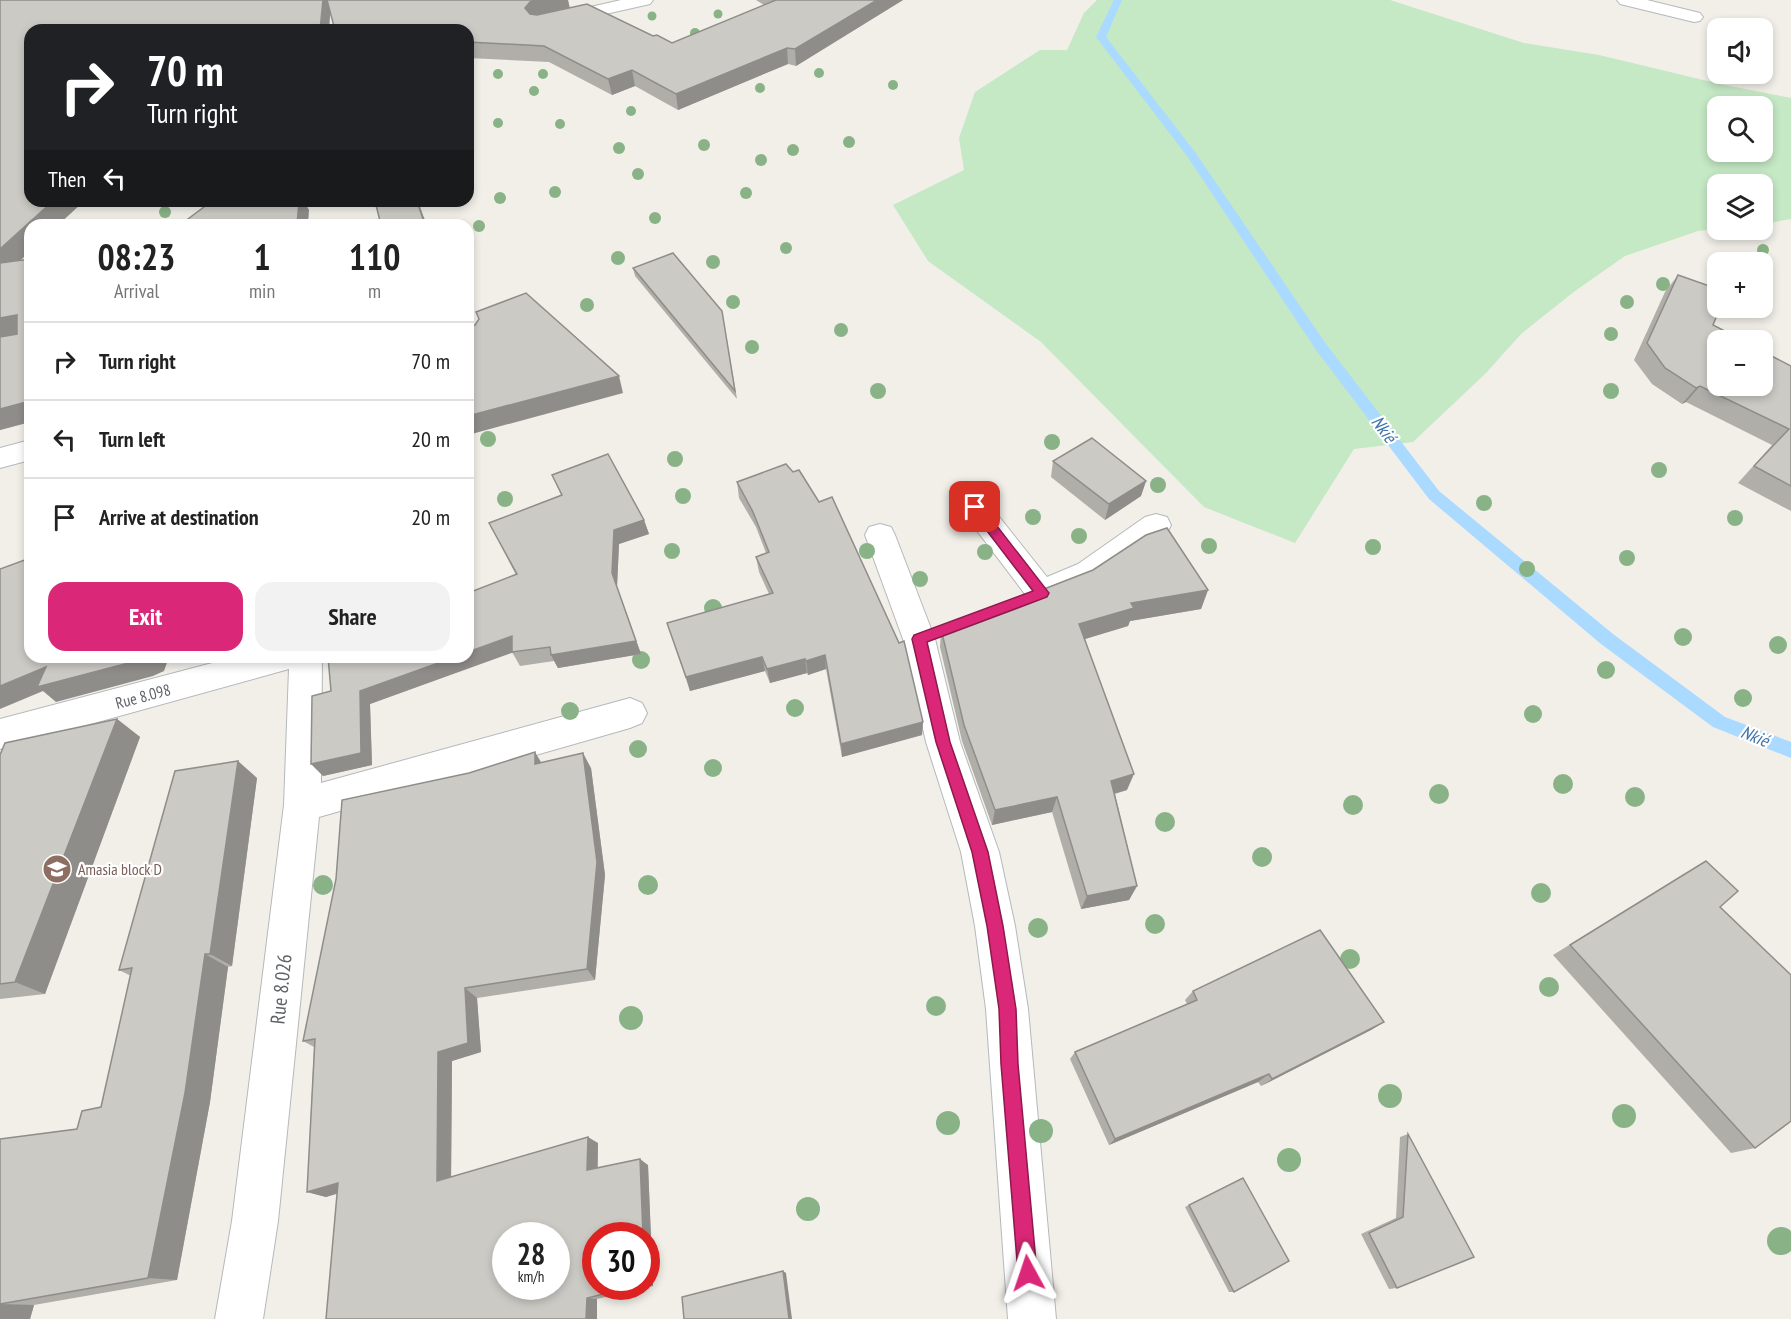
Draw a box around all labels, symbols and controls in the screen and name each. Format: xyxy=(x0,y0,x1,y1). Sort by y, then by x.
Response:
map controls xyxy=(1707,18,1773,396)
button: sound xyxy=(1707,18,1773,84)
text: 70 m xyxy=(147,43,224,98)
icon: right xyxy=(48,48,126,126)
text: Turn right xyxy=(147,96,238,130)
button: search xyxy=(1707,96,1773,162)
icon: left xyxy=(98,162,131,195)
text: Then xyxy=(48,165,86,193)
button: layers xyxy=(1707,174,1773,240)
text: 08:23 xyxy=(98,233,175,280)
text: 1 xyxy=(253,233,271,280)
text: 110 xyxy=(349,233,400,280)
button: + xyxy=(1707,252,1773,318)
text: Arrival xyxy=(114,278,159,304)
text: min xyxy=(249,278,275,304)
text: m xyxy=(368,278,381,304)
button: − xyxy=(1707,330,1773,396)
icon: right xyxy=(48,345,81,378)
text: Turn right xyxy=(99,347,176,375)
text: 70 m xyxy=(411,347,450,375)
water label: Nkié xyxy=(1366,411,1403,448)
icon: left xyxy=(48,423,81,456)
text: Turn left xyxy=(99,425,165,453)
text: 20 m xyxy=(411,425,450,453)
pin xyxy=(949,481,1000,532)
icon: arrive xyxy=(958,490,991,523)
icon: arrive xyxy=(48,501,81,534)
text: Arrive at destination xyxy=(99,503,259,531)
text: 20 m xyxy=(411,503,450,531)
button: Exit xyxy=(48,582,243,651)
button: Share xyxy=(255,582,450,651)
street label: Rue 8.098 xyxy=(113,679,173,713)
water label: Nkié xyxy=(1738,720,1774,752)
school or university icon: Amasia block D xyxy=(41,853,73,885)
place label: Amasia block D xyxy=(78,859,162,879)
street label: Rue 8.026 xyxy=(264,953,298,1025)
speed limit sign: 30 xyxy=(582,1222,660,1300)
text: 28 xyxy=(517,1234,545,1273)
position arrow xyxy=(996,1241,1060,1305)
text: km/h xyxy=(518,1267,544,1286)

